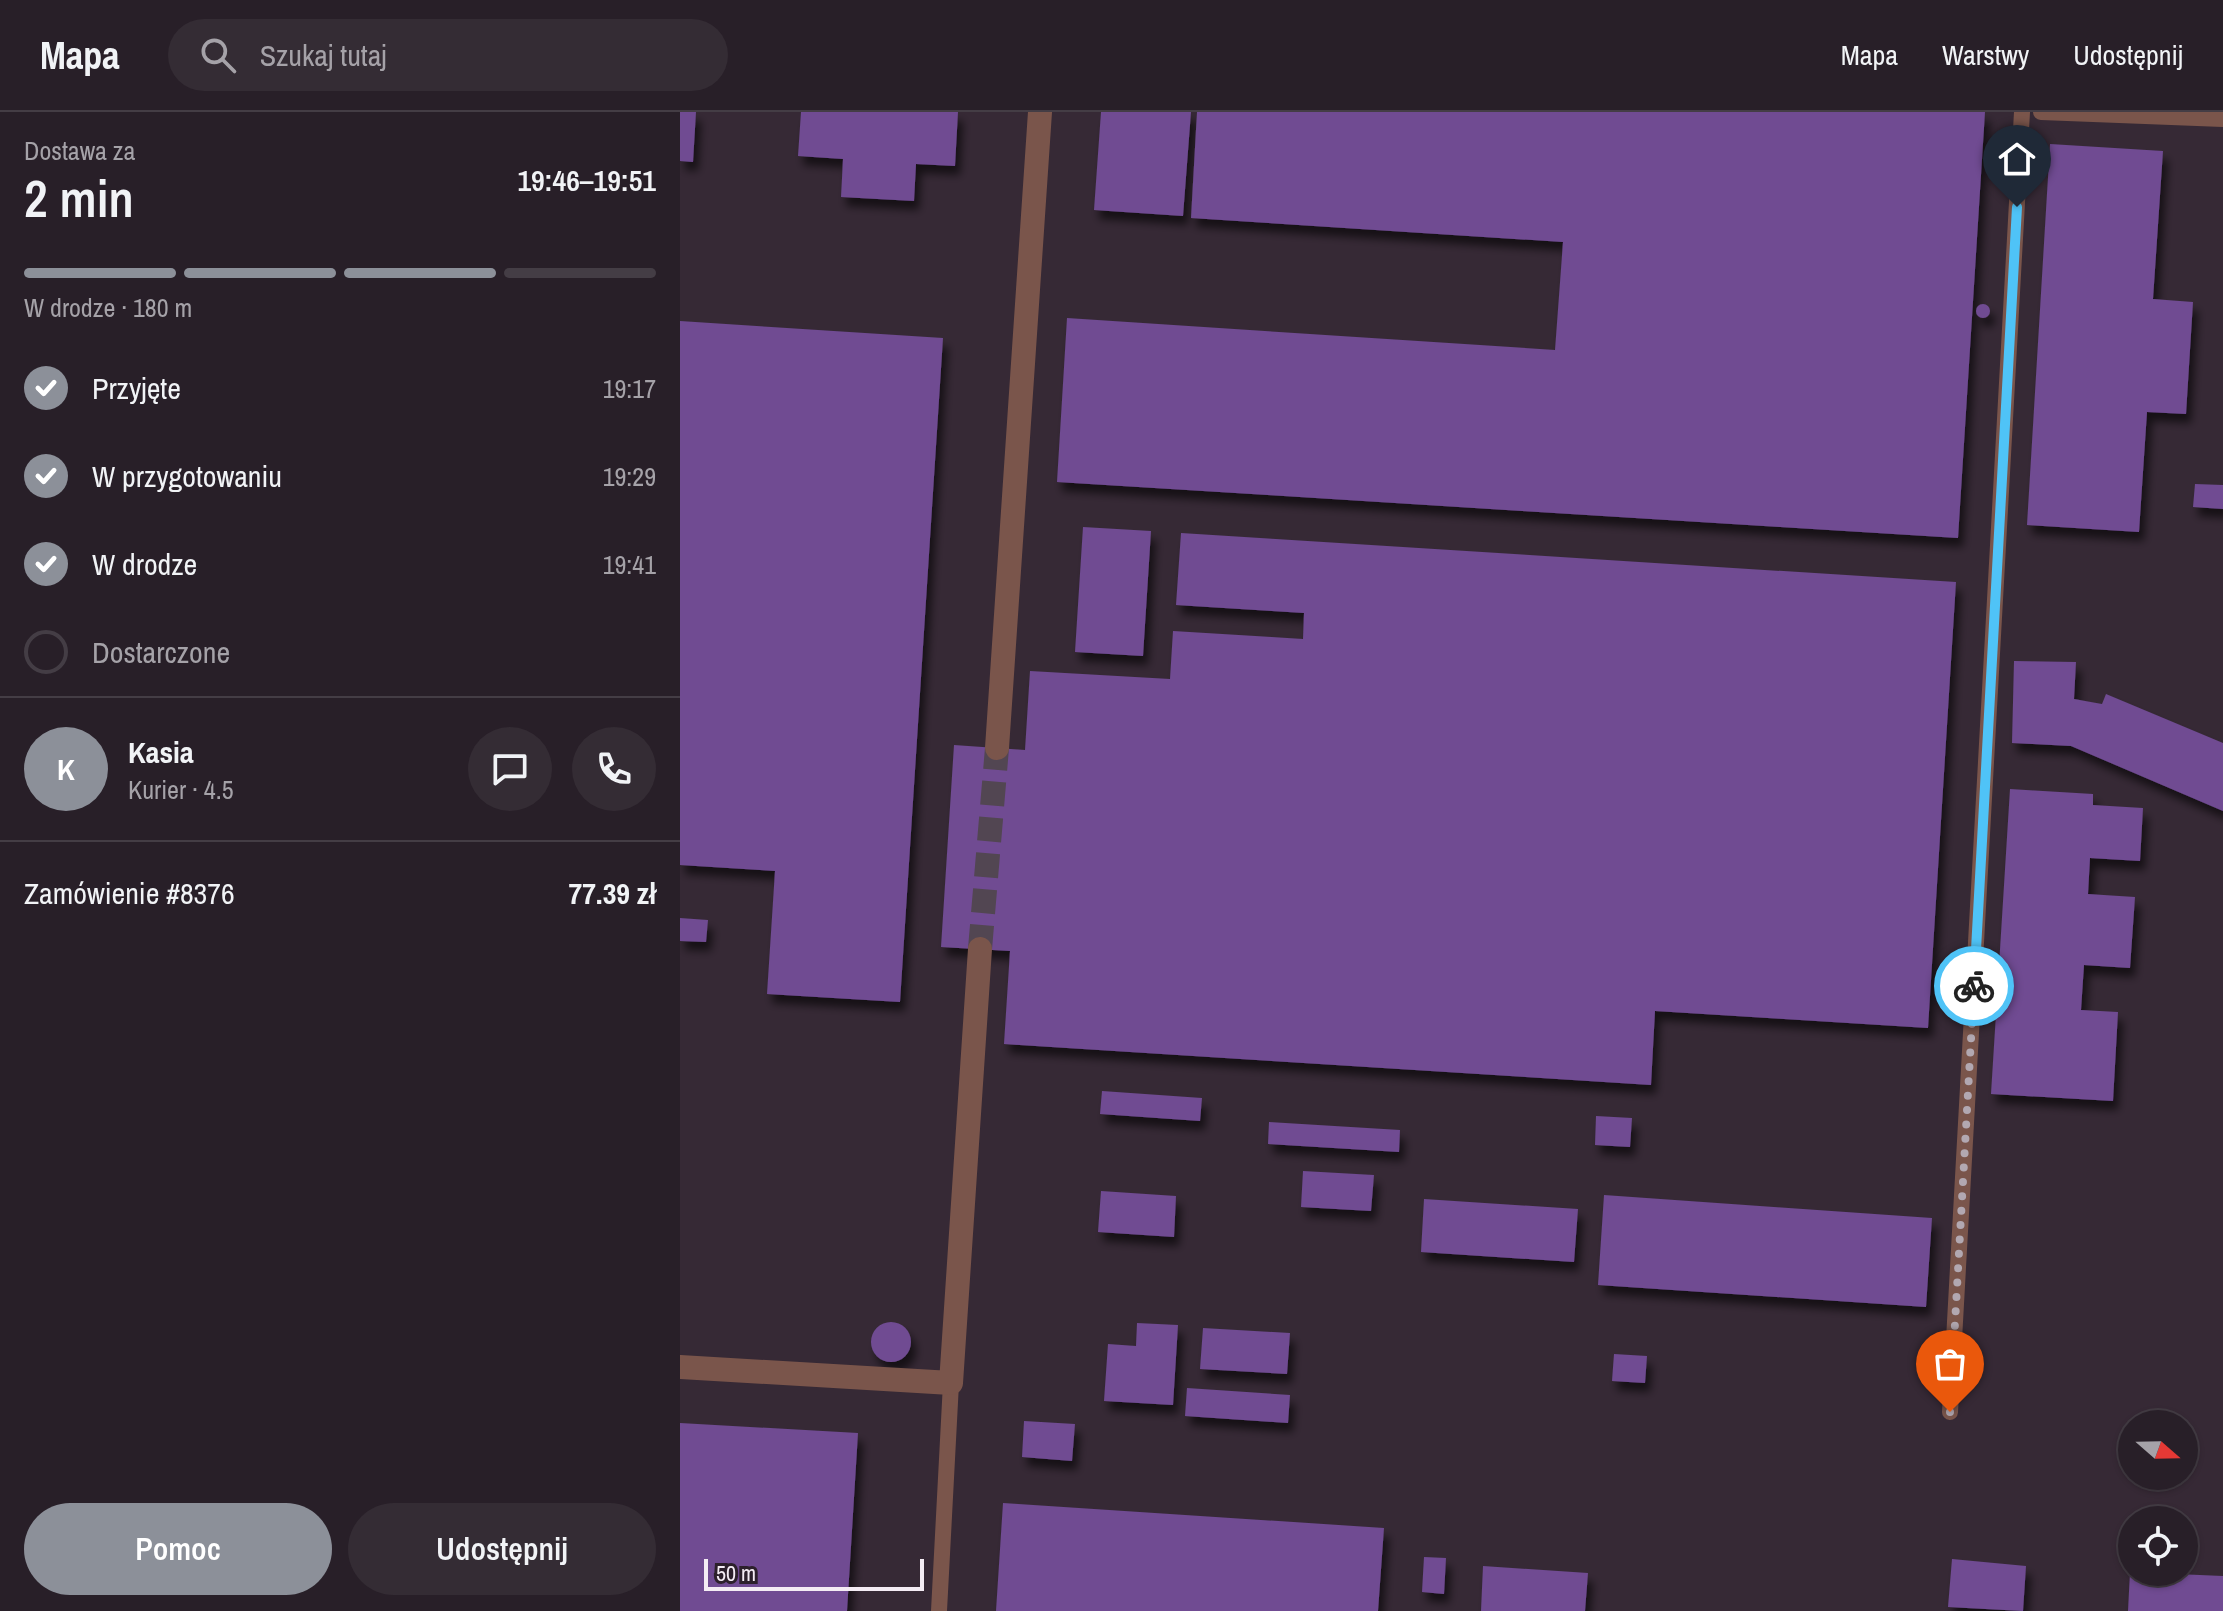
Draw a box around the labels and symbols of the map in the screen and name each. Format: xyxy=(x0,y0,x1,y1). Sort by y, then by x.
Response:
pin xyxy=(1983,125,2051,207)
courier xyxy=(1934,946,2014,1026)
pin xyxy=(1916,1330,1984,1412)
north arrow xyxy=(2118,1410,2198,1490)
scale bar xyxy=(704,1555,924,1591)

